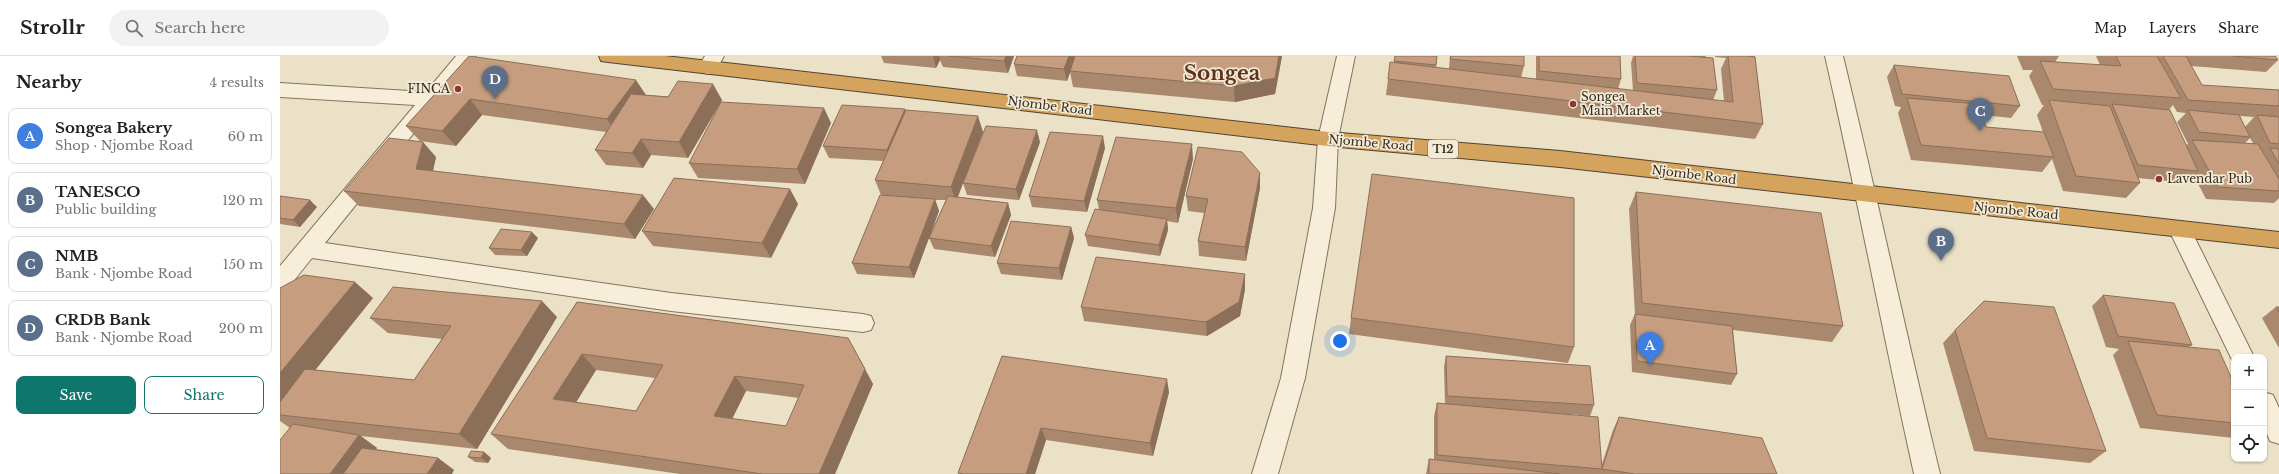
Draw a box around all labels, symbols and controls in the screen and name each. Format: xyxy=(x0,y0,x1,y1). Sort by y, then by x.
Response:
search box xyxy=(109,10,389,46)
text: Strollr xyxy=(20,16,85,39)
icon: search xyxy=(123,17,145,39)
text: Search here xyxy=(155,18,245,37)
text: Map xyxy=(2094,19,2127,37)
text: Layers xyxy=(2149,19,2196,37)
text: Share xyxy=(2218,19,2259,37)
district label: Songea xyxy=(1184,61,1261,85)
pin: D xyxy=(482,66,508,99)
text: Nearby xyxy=(16,72,82,93)
text: 4 results xyxy=(210,74,264,91)
place label: FINCA xyxy=(407,81,451,96)
marker: FINCA xyxy=(453,84,463,94)
place label: Songea Main Market xyxy=(1581,89,1661,118)
street label: Njombe Road xyxy=(1007,93,1093,118)
pin: C xyxy=(1967,98,1993,131)
marker: Songea Main Market xyxy=(1568,99,1578,109)
text: Songea Bakery xyxy=(55,118,172,137)
text: A xyxy=(25,128,35,145)
text: 60 m xyxy=(228,128,263,145)
street label: Njombe Road xyxy=(1328,131,1414,154)
text: Shop · Njombe Road xyxy=(55,137,193,154)
road number: T12 xyxy=(1428,140,1458,158)
street label: Njombe Road xyxy=(1651,162,1737,187)
place label: Lavendar Pub xyxy=(2167,171,2252,186)
marker: Lavendar Pub xyxy=(2154,174,2164,184)
text: TANESCO xyxy=(55,182,140,201)
text: B xyxy=(25,192,35,209)
text: 120 m xyxy=(222,192,263,209)
street label: Njombe Road xyxy=(1973,199,2059,222)
text: Public building xyxy=(55,201,156,218)
pin: B xyxy=(1928,228,1954,261)
text: NMB xyxy=(55,246,98,265)
text: C xyxy=(25,256,35,273)
text: 150 m xyxy=(223,256,263,273)
text: Bank · Njombe Road xyxy=(55,265,192,282)
text: CRDB Bank xyxy=(55,310,151,329)
text: D xyxy=(24,320,36,337)
text: 200 m xyxy=(219,320,263,337)
text: Bank · Njombe Road xyxy=(55,329,192,346)
your location xyxy=(1330,331,1350,351)
pin: A xyxy=(1637,332,1663,365)
map controls xyxy=(2231,354,2267,462)
button: + xyxy=(2231,354,2267,390)
button: Save xyxy=(16,376,136,414)
button: Share xyxy=(144,376,264,414)
button: − xyxy=(2231,390,2267,426)
button: locate xyxy=(2231,426,2267,462)

